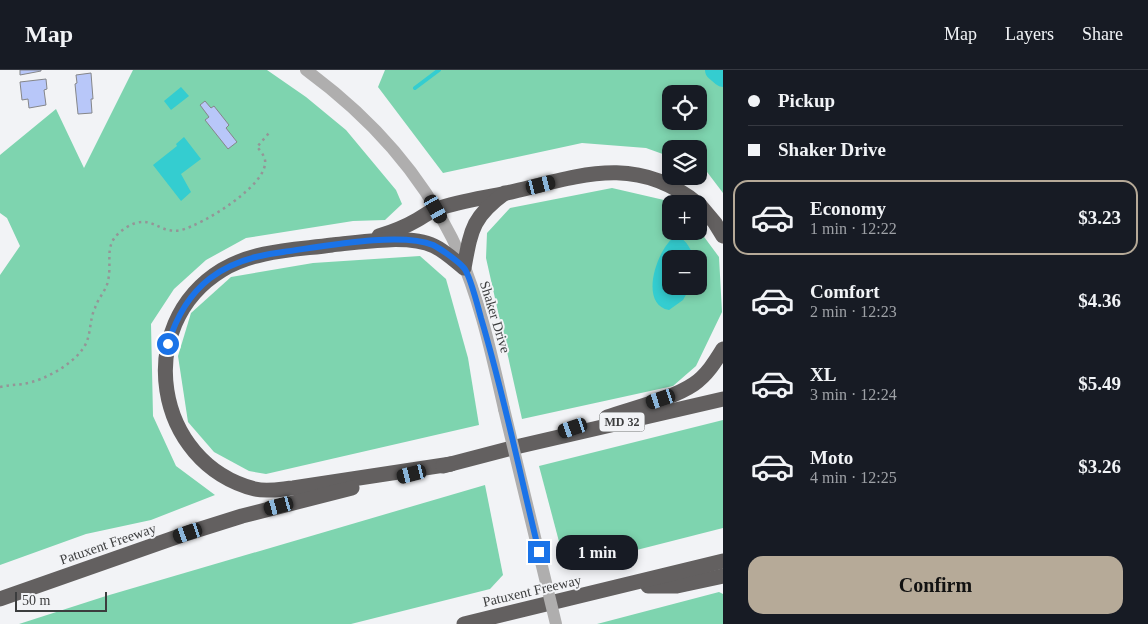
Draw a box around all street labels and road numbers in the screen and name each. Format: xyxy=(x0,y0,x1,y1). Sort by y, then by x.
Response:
street label: Shaker Drive xyxy=(477,279,513,355)
road number: MD 32 xyxy=(600,412,644,432)
street label: Patuxent Freeway xyxy=(58,521,158,567)
street label: Patuxent Freeway xyxy=(481,572,583,610)

